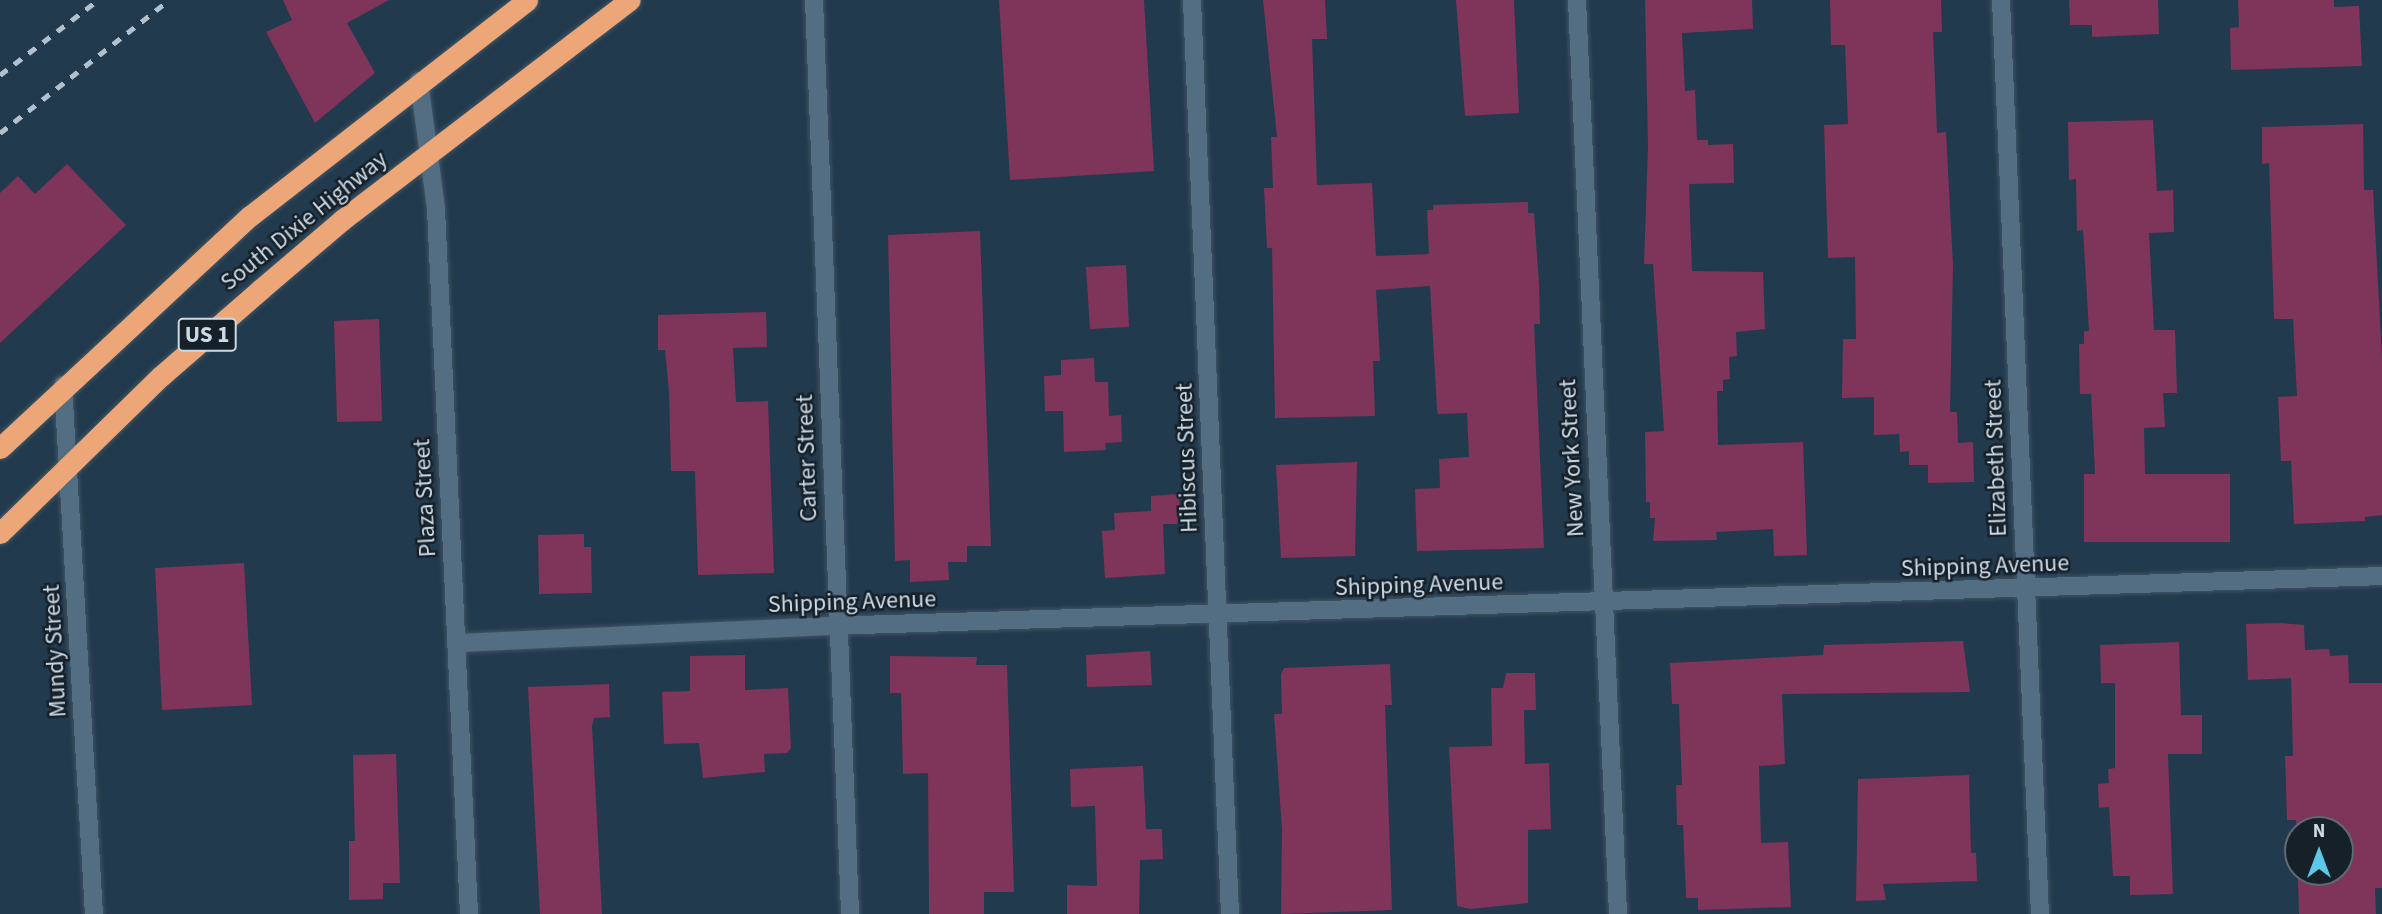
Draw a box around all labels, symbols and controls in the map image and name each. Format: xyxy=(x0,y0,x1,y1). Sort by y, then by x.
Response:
street label: South Dixie Highway xyxy=(215,145,393,297)
road number: US 1 xyxy=(177,316,237,354)
street label: New York Street xyxy=(1553,378,1591,538)
street label: Elizabeth Street xyxy=(1979,379,2013,537)
street label: Hibiscus Street xyxy=(1170,383,1204,533)
street label: Carter Street xyxy=(790,394,824,522)
street label: Plaza Street xyxy=(408,438,442,558)
street label: Shipping Avenue xyxy=(1900,549,2070,583)
street label: Shipping Avenue xyxy=(1334,568,1504,602)
street label: Mundy Street xyxy=(37,584,73,718)
street label: Shipping Avenue xyxy=(767,585,937,619)
north arrow xyxy=(2284,816,2354,886)
text: N xyxy=(2313,818,2325,845)

